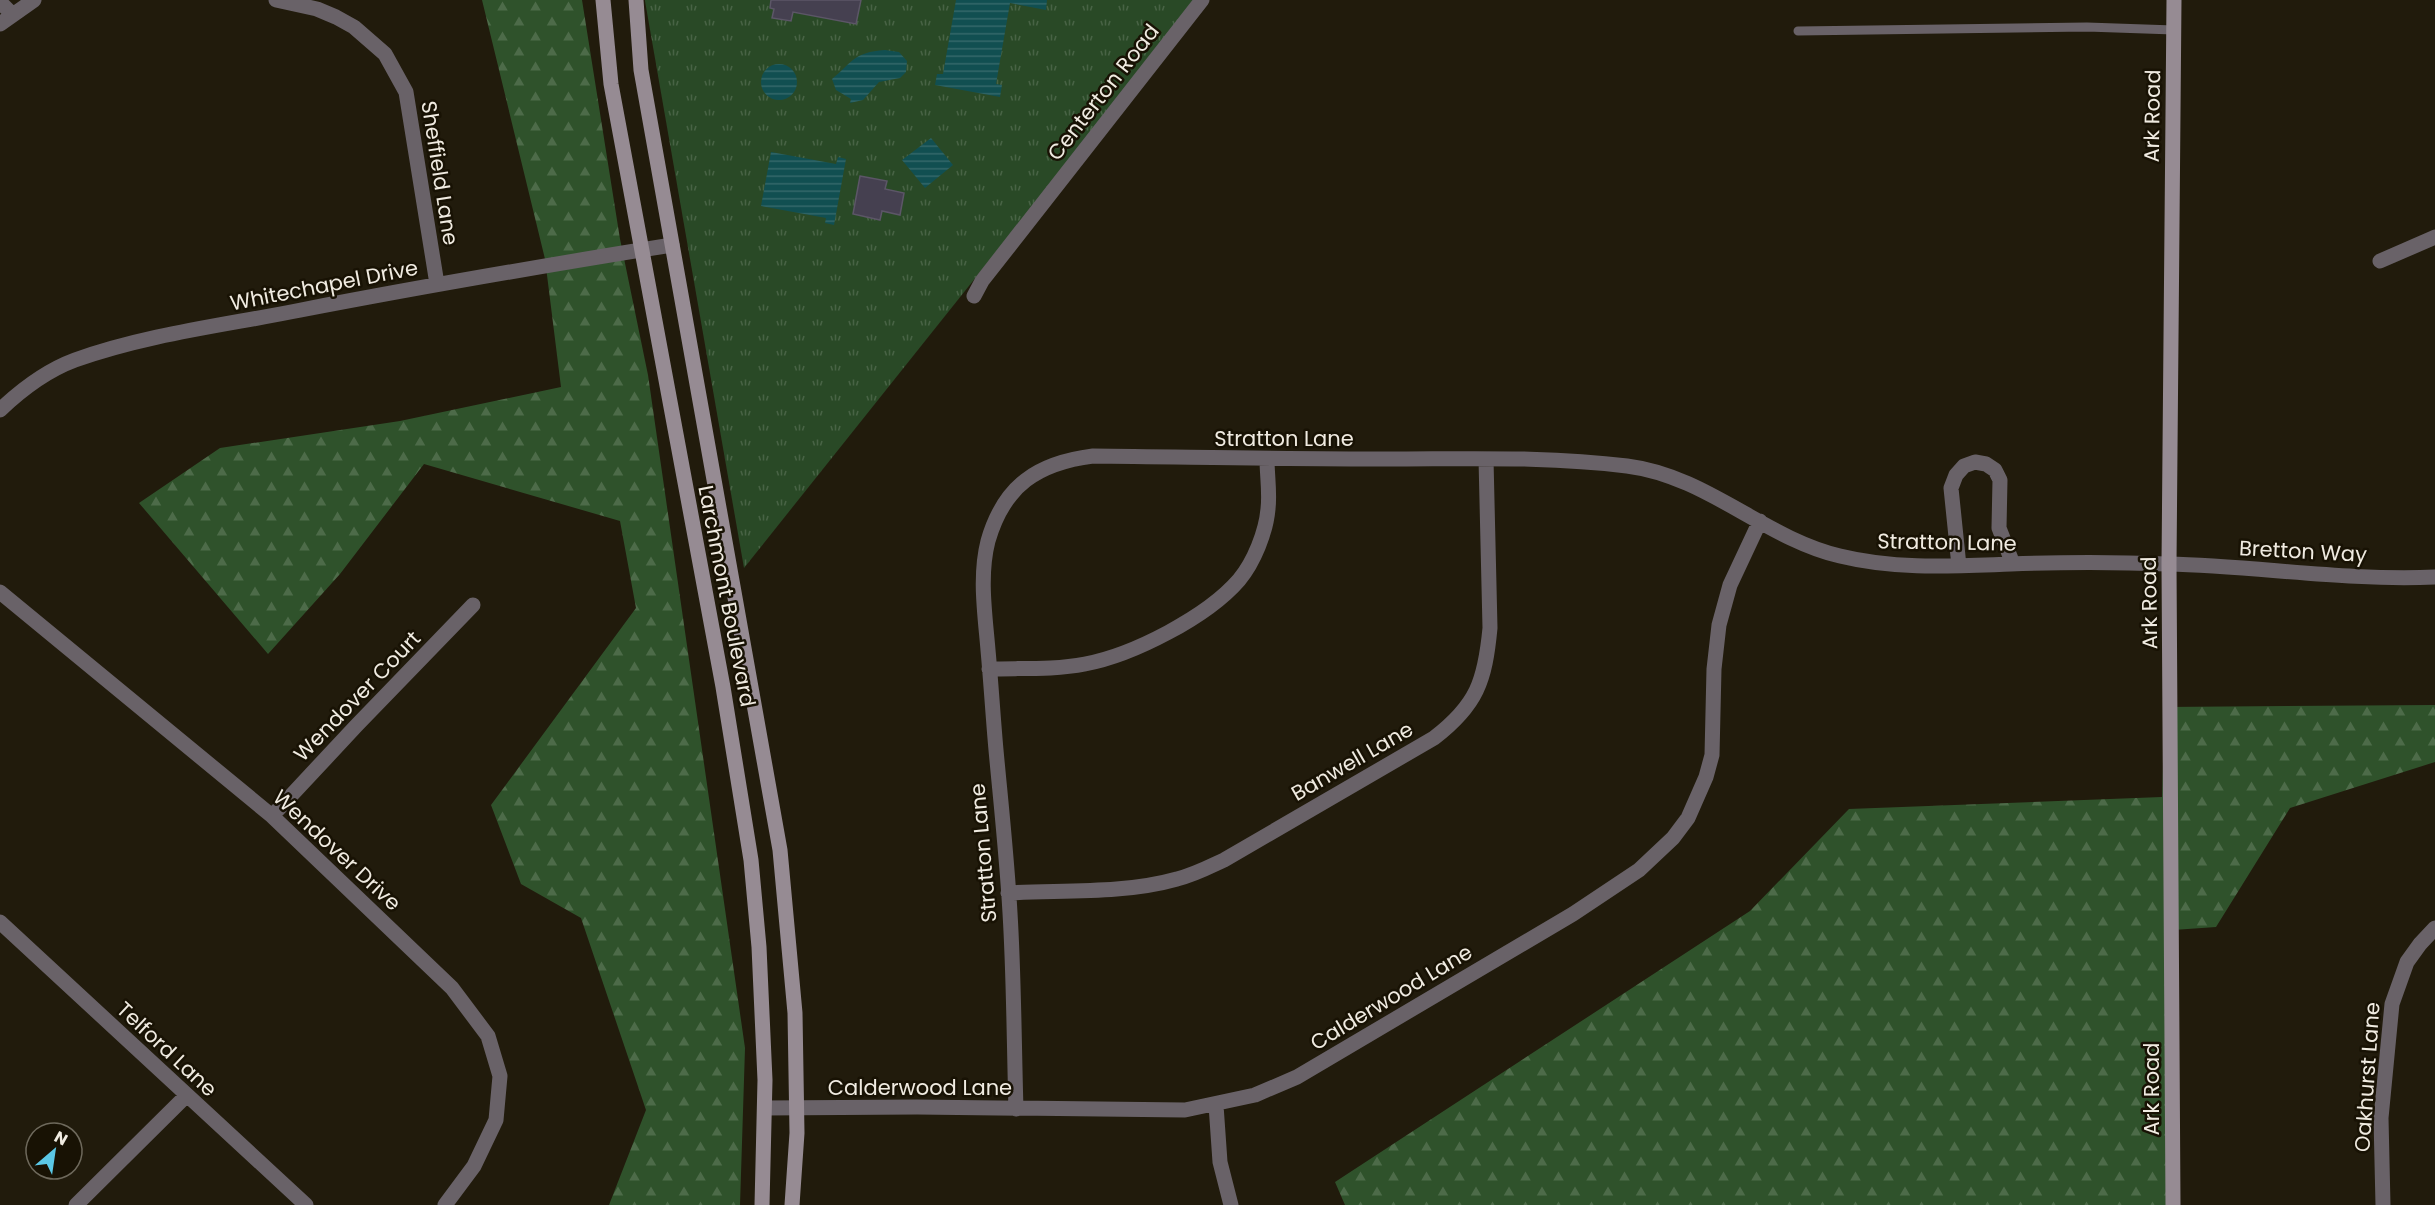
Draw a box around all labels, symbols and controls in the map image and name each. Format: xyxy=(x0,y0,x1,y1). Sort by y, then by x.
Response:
street label: Centerton Road xyxy=(1041,18,1165,166)
street label: Ark Road xyxy=(2137,69,2167,163)
street label: Sheffield Lane xyxy=(414,99,466,247)
street label: Whitechapel Drive xyxy=(228,253,420,317)
street label: Stratton Lane xyxy=(1214,424,1354,453)
street label: Larchmont Boulevard xyxy=(691,483,763,709)
street label: Stratton Lane xyxy=(1877,526,2017,558)
street label: Bretton Way xyxy=(2238,533,2368,569)
street label: Ark Road xyxy=(2134,556,2164,650)
street label: Wendover Court xyxy=(287,624,427,768)
street label: Banwell Lane xyxy=(1286,714,1418,808)
street label: Stratton Lane xyxy=(962,782,1004,924)
street label: Wendover Drive xyxy=(267,783,407,917)
street label: Calderwood Lane xyxy=(1305,937,1477,1057)
street label: Telford Lane xyxy=(111,995,223,1103)
street label: Oakhurst Lane xyxy=(2347,1001,2387,1153)
street label: Ark Road xyxy=(2137,1042,2166,1136)
street label: Calderwood Lane xyxy=(828,1073,1012,1102)
north arrow xyxy=(24,1121,84,1181)
text: N xyxy=(50,1125,72,1151)

